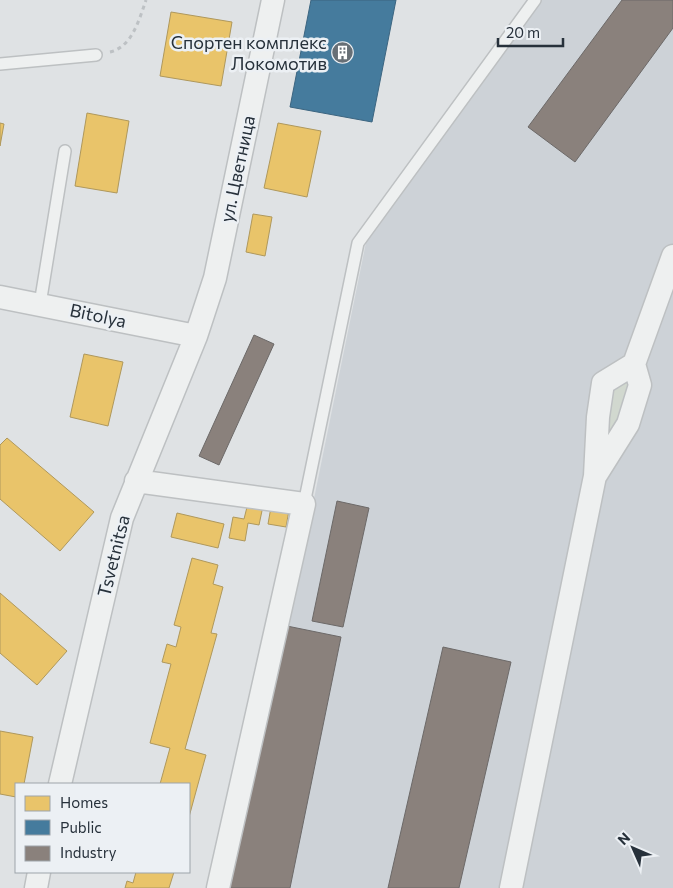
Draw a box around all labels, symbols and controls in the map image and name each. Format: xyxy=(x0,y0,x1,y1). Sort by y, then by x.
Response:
scale bar xyxy=(498,15,563,47)
text: 20 m xyxy=(506,23,540,41)
place label: Спортен комплекс Локомотив xyxy=(171,31,327,74)
building icon: Спортен комплекс Локомотив xyxy=(331,41,355,65)
street label: ул. Цветница xyxy=(215,113,259,224)
street label: Bitolya xyxy=(68,298,129,332)
street label: Tsvetnitsa xyxy=(92,512,134,599)
legend xyxy=(15,783,190,873)
text: Homes xyxy=(60,793,108,811)
text: Public xyxy=(60,818,102,836)
north arrow xyxy=(608,823,658,873)
text: N xyxy=(614,829,633,848)
text: Industry xyxy=(60,843,117,861)

